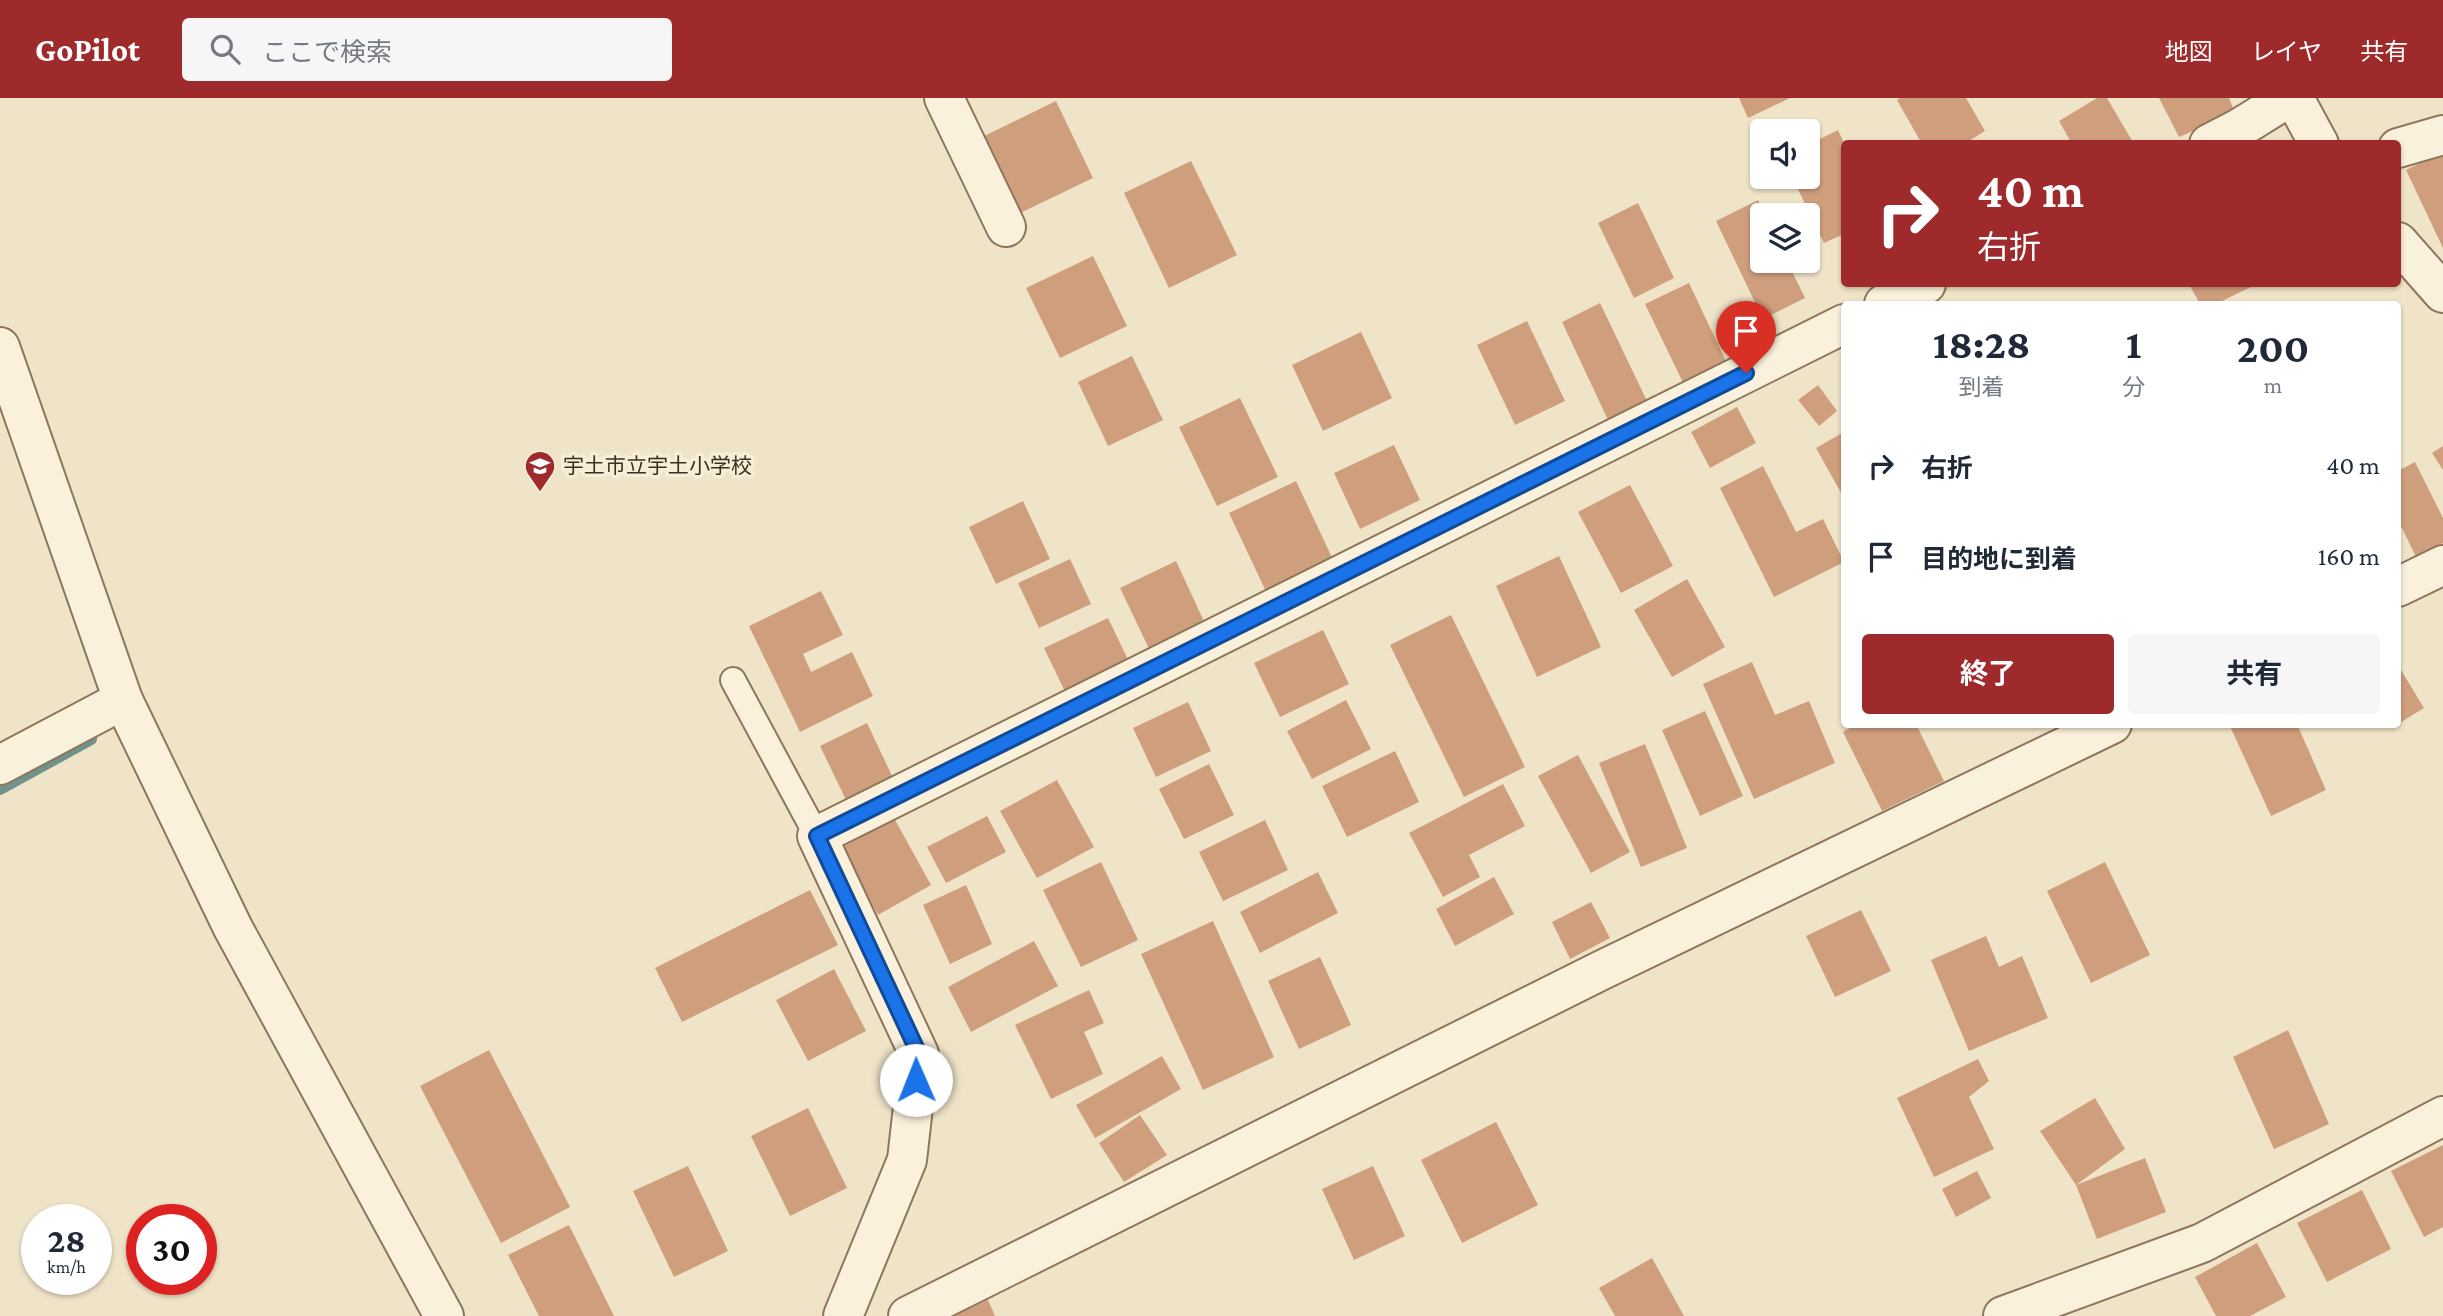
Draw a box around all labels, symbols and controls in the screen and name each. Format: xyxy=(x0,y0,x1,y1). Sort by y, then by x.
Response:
search box xyxy=(182,18,672,81)
icon: search xyxy=(206,30,244,68)
text: GoPilot xyxy=(35,31,140,68)
text: ここで検索 xyxy=(262,38,392,67)
text: 地図 xyxy=(2165,38,2213,65)
text: レイヤ xyxy=(2251,38,2322,65)
text: 共有 xyxy=(2360,38,2408,65)
map controls xyxy=(1750,119,1820,273)
button: sound xyxy=(1750,119,1820,189)
text: 40 m xyxy=(1977,163,2084,218)
icon: right xyxy=(1862,168,1953,259)
button: layers xyxy=(1750,203,1820,273)
text: 右折 xyxy=(1977,229,2041,265)
pin xyxy=(1716,301,1776,373)
icon: arrive xyxy=(1727,312,1765,350)
text: 18:28 xyxy=(1933,320,2030,367)
text: 1 xyxy=(2126,320,2141,367)
text: 200 xyxy=(2237,324,2309,371)
text: m xyxy=(2264,372,2282,398)
text: 到着 xyxy=(1959,374,2005,400)
text: 分 xyxy=(2122,374,2145,400)
icon: right xyxy=(1862,447,1900,485)
school or university icon: 宇土市立宇土小学校 xyxy=(523,449,557,493)
text: 40 m xyxy=(2326,451,2380,480)
place label: 宇土市立宇土小学校 xyxy=(563,454,752,478)
text: 右折 xyxy=(1921,454,1973,483)
icon: arrive xyxy=(1862,538,1900,576)
text: 160 m xyxy=(2318,542,2380,571)
text: 目的地に到着 xyxy=(1921,545,2077,574)
button: 終了 xyxy=(1862,634,2114,714)
button: 共有 xyxy=(2128,634,2380,714)
position arrow xyxy=(879,1043,953,1117)
speed limit sign: 30 xyxy=(126,1204,217,1295)
text: 28 xyxy=(47,1221,86,1260)
text: km/h xyxy=(47,1257,86,1277)

